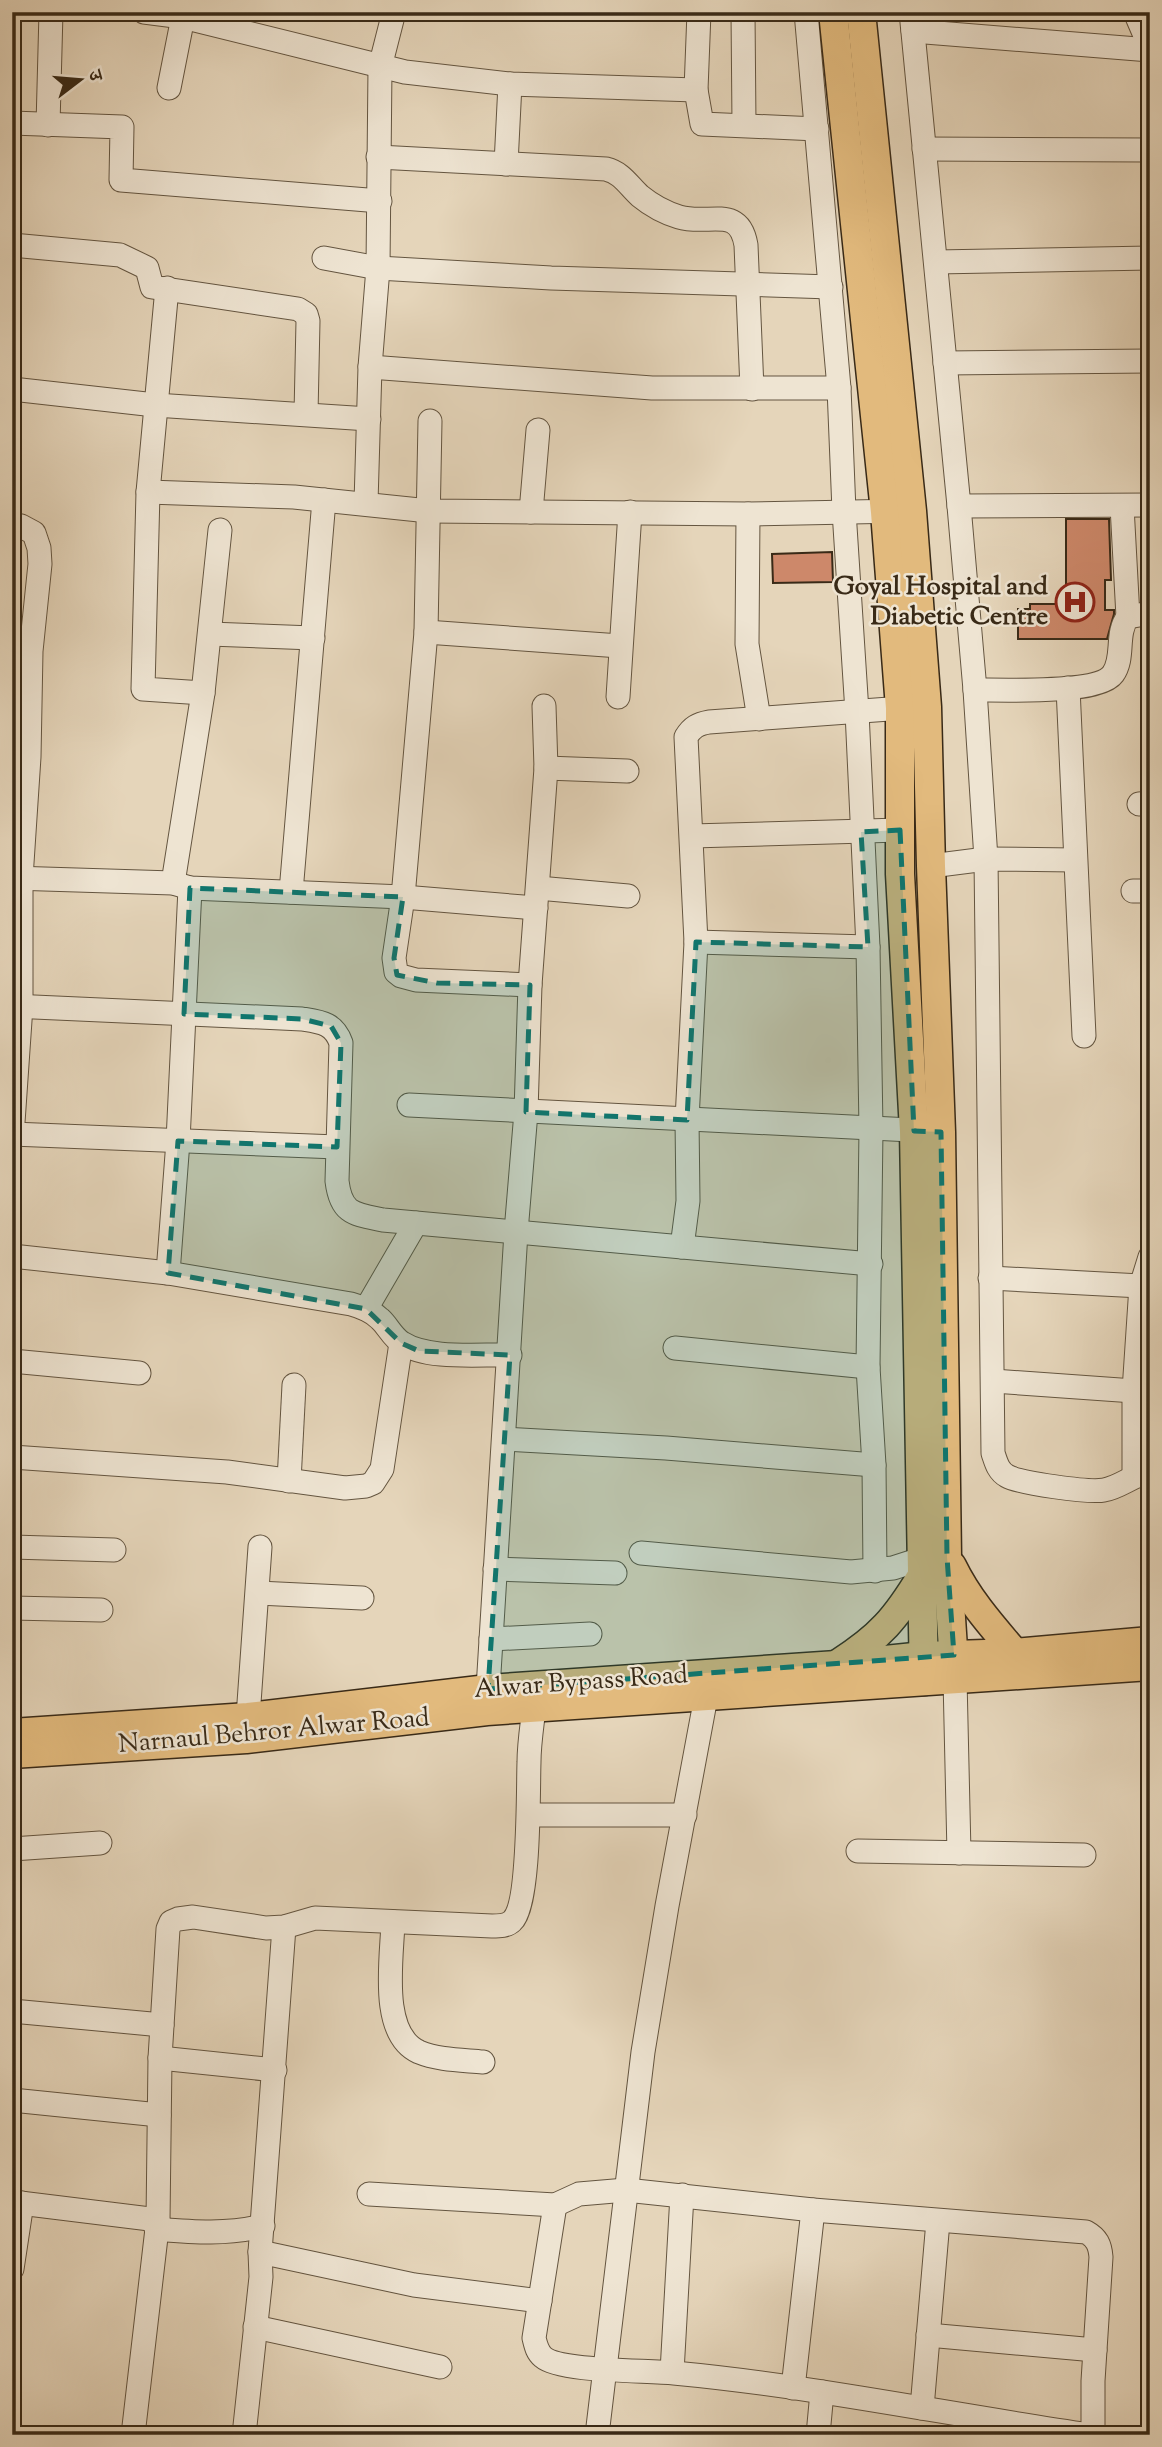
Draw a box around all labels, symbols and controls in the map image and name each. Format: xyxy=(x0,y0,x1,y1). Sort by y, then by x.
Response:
north arrow xyxy=(46,46,116,116)
text: उ xyxy=(79,66,109,86)
place label: Goyal Hospital and Diabetic Centre xyxy=(833,569,1048,636)
hospital icon: Goyal Hospital and Diabetic Centre xyxy=(1054,581,1096,623)
street label: Alwar Bypass Road xyxy=(473,1657,690,1709)
street label: Narnaul Behror Alwar Road xyxy=(117,1700,431,1764)

